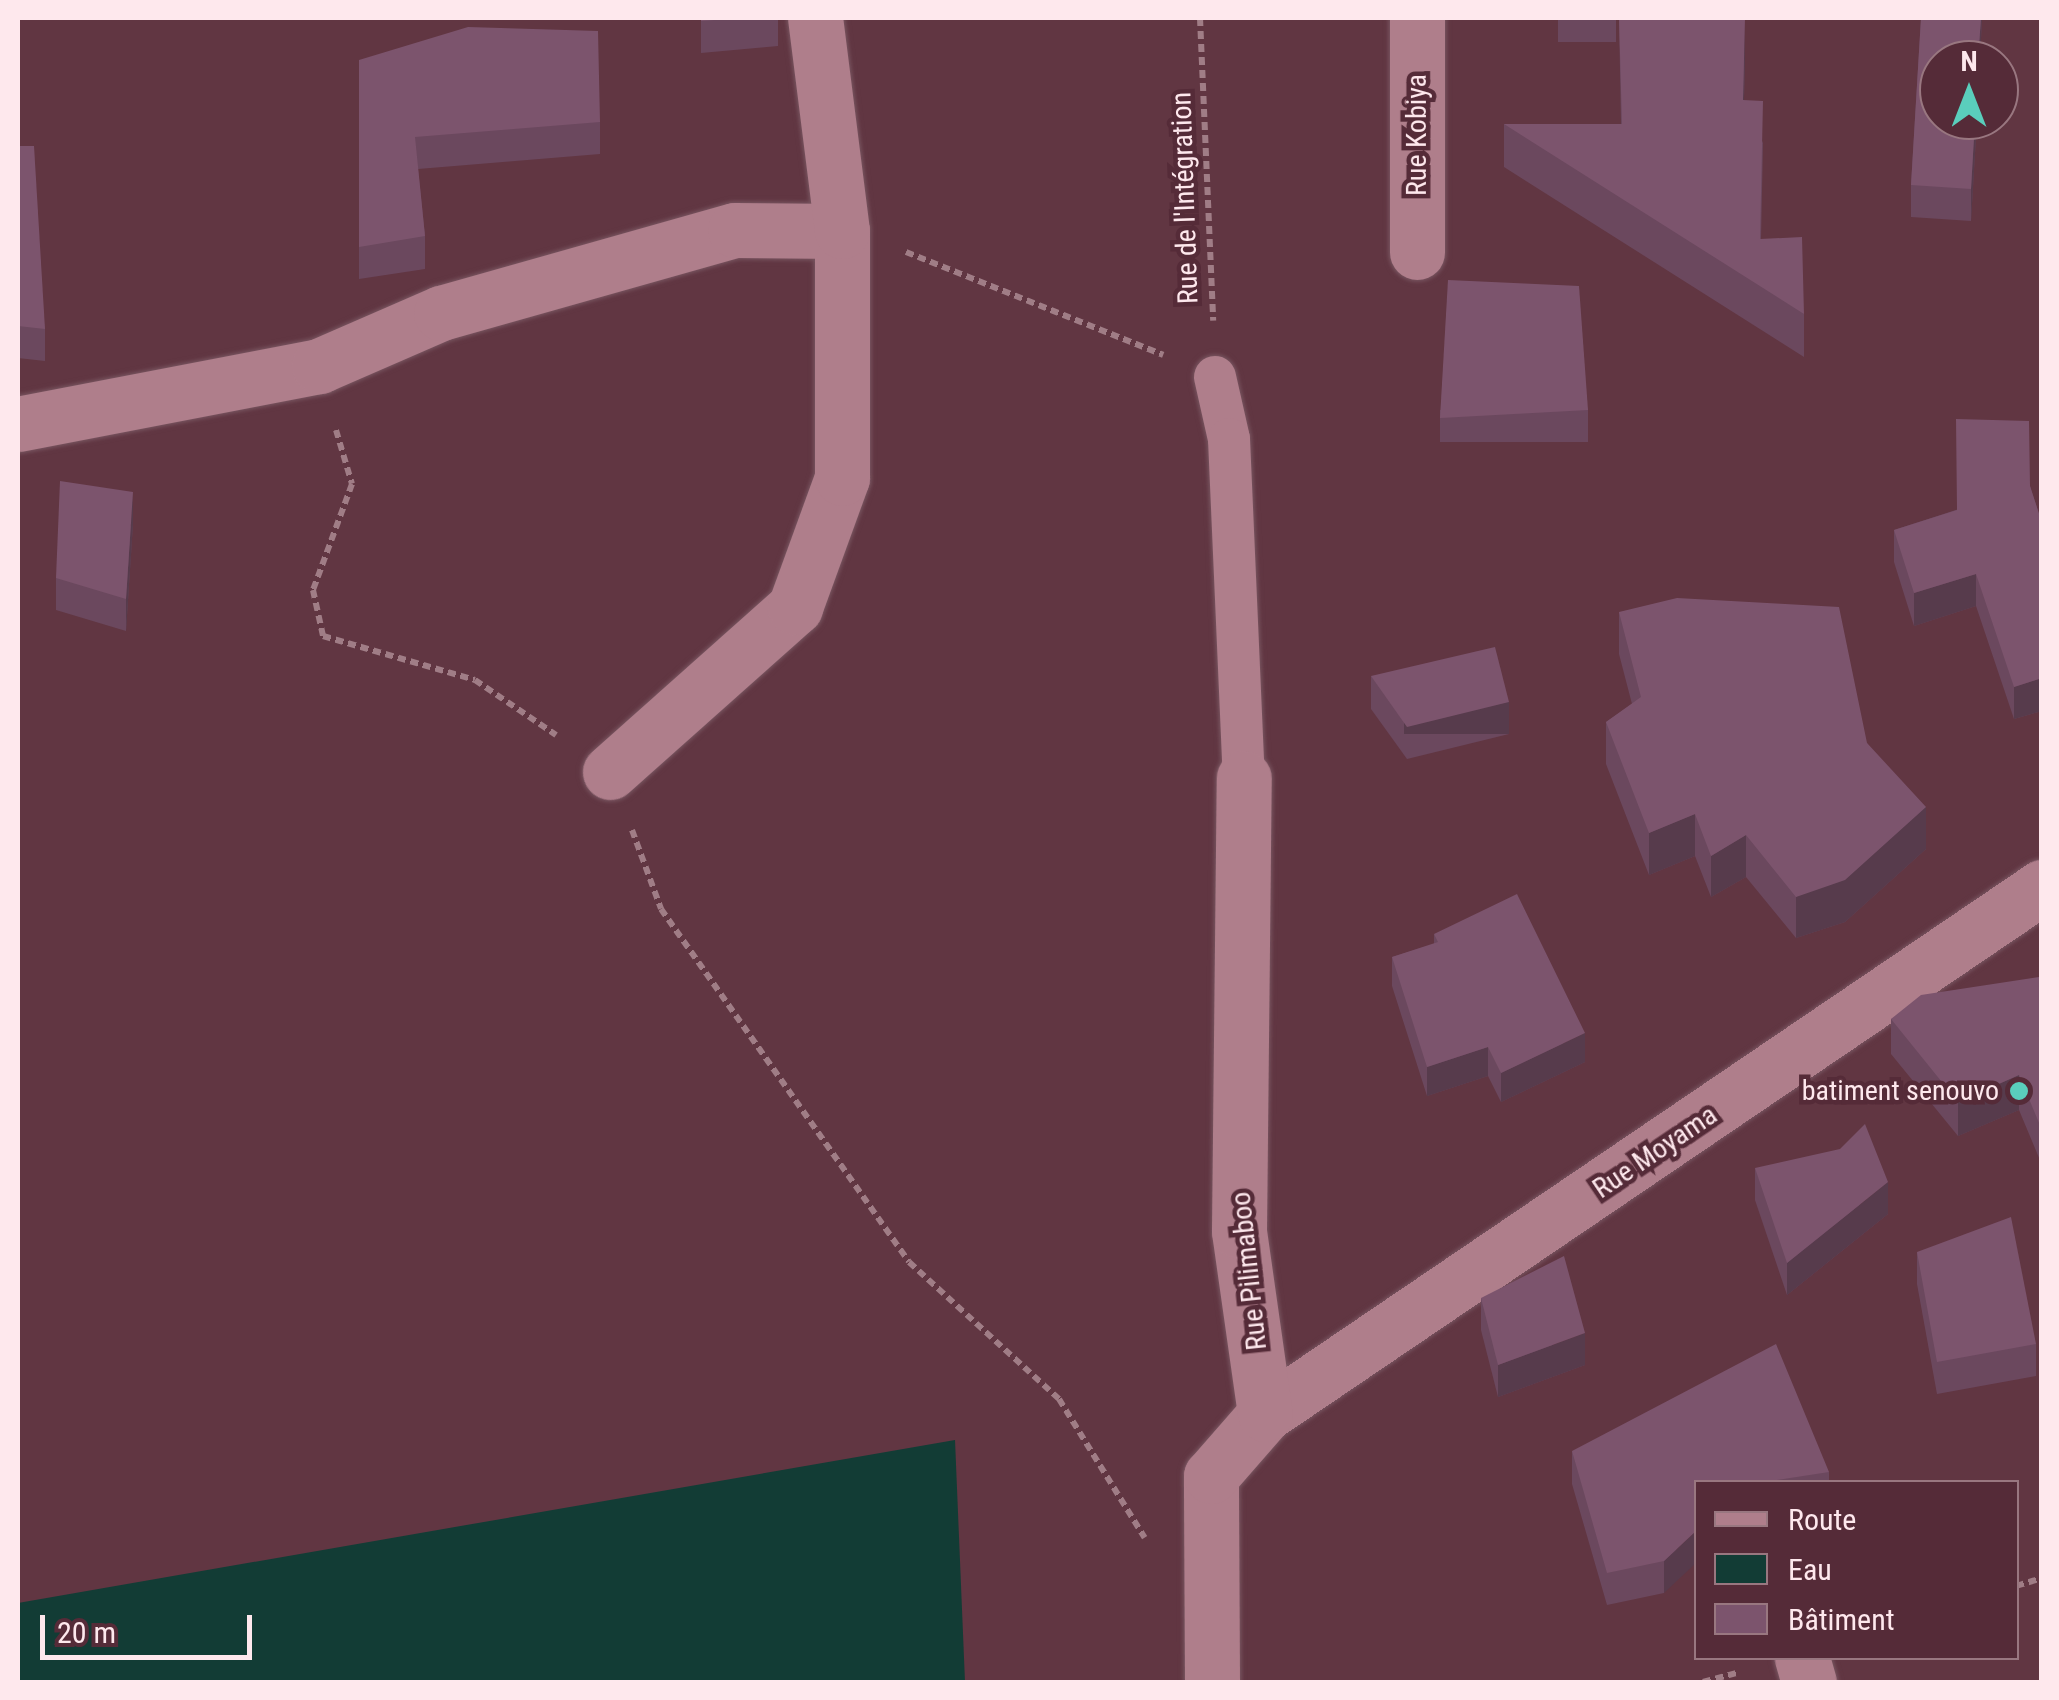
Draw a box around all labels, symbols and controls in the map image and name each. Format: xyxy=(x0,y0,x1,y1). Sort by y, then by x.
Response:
north arrow xyxy=(1919,40,2019,140)
text: N xyxy=(1960,45,1978,78)
street label: Rue Kobiya xyxy=(1400,74,1434,196)
street label: Rue de l'Intégration xyxy=(1165,91,1205,305)
place label: batiment senouvo xyxy=(1802,1074,1999,1108)
marker: batiment senouvo xyxy=(2008,1080,2030,1102)
street label: Rue Moyama xyxy=(1587,1098,1723,1206)
street label: Rue Pilimaboo xyxy=(1224,1190,1274,1352)
legend xyxy=(1694,1480,2019,1660)
text: Route xyxy=(1788,1502,1856,1537)
text: Eau xyxy=(1788,1552,1832,1587)
scale bar xyxy=(45,1595,258,1657)
text: Bâtiment xyxy=(1788,1602,1895,1637)
text: 20 m xyxy=(57,1615,116,1650)

